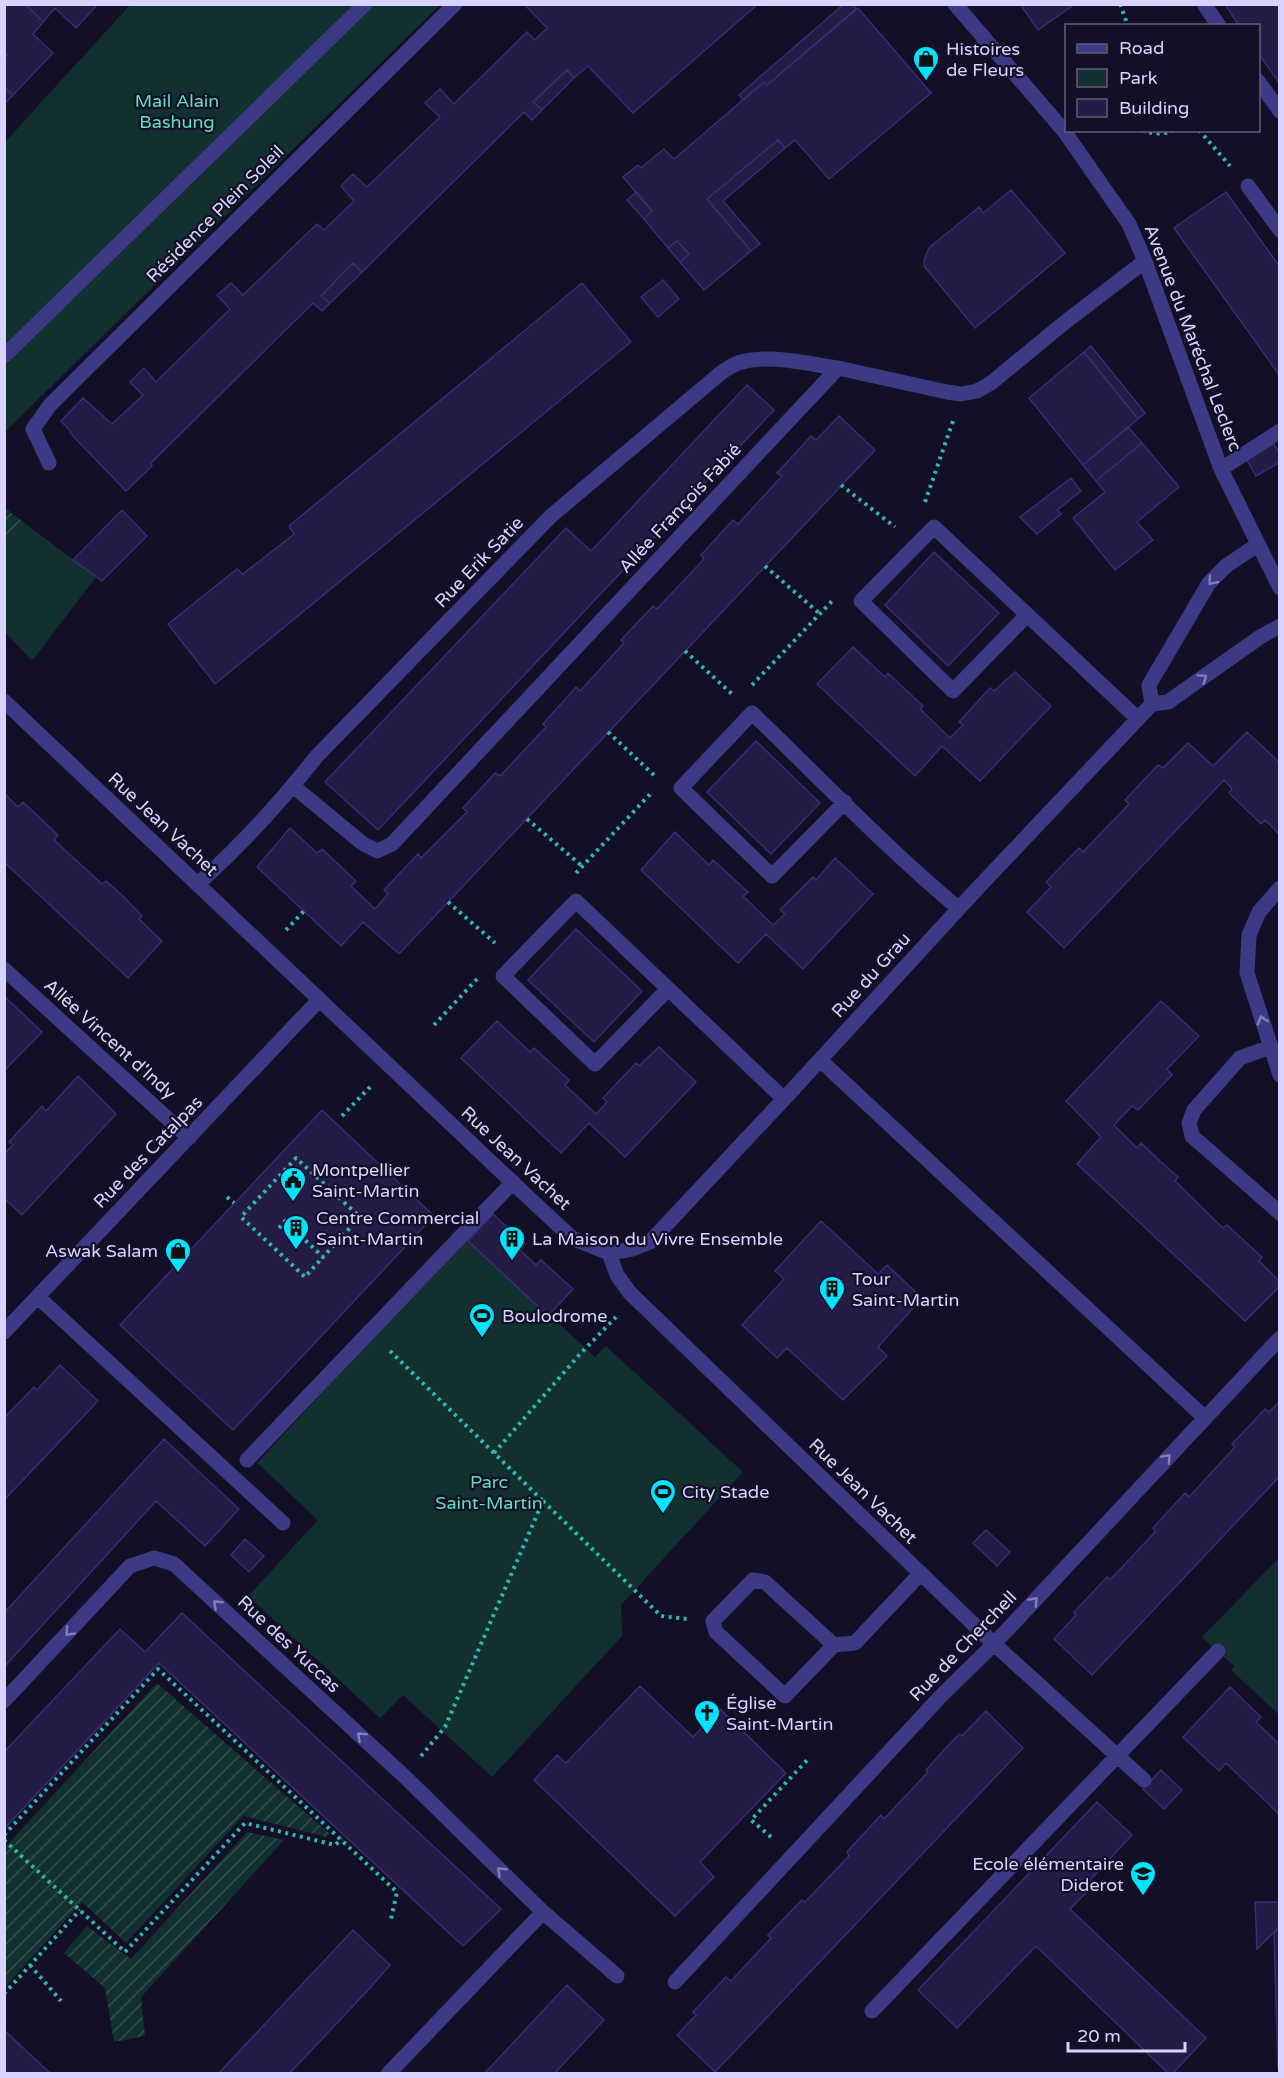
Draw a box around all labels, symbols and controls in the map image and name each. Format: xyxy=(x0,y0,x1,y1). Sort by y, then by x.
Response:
legend xyxy=(1065,24,1260,132)
text: Road xyxy=(1119,37,1164,59)
place label: Histoires de Fleurs xyxy=(946,38,1024,81)
shop icon: Histoires de Fleurs xyxy=(911,44,941,82)
text: Park xyxy=(1119,67,1158,89)
park label: Mail Alain Bashung xyxy=(135,90,219,133)
text: Building xyxy=(1119,97,1189,119)
street label: Résidence Plein Soleil xyxy=(142,141,288,287)
street label: Avenue du Maréchal Leclerc xyxy=(1139,221,1247,455)
street label: Allée François Fabié xyxy=(614,438,746,578)
street label: Rue Erik Satie xyxy=(430,512,528,612)
one-way arrow xyxy=(1208,574,1219,585)
one-way arrow xyxy=(1196,674,1207,685)
street label: Rue Jean Vachet xyxy=(103,767,223,881)
street label: Rue du Grau xyxy=(827,928,915,1022)
street label: Allée Vincent d'Indy xyxy=(40,974,181,1104)
one-way arrow xyxy=(1257,1015,1269,1026)
street label: Rue des Catalpas xyxy=(89,1091,207,1213)
street label: Rue Jean Vachet xyxy=(456,1101,576,1215)
place label: Montpellier Saint-Martin xyxy=(312,1159,419,1202)
public building icon: Montpellier Saint-Martin xyxy=(278,1165,308,1203)
place label: Centre Commercial Saint-Martin xyxy=(316,1207,479,1250)
building icon: Centre Commercial Saint-Martin xyxy=(281,1213,311,1251)
building icon: La Maison du Vivre Ensemble xyxy=(497,1224,527,1262)
place label: La Maison du Vivre Ensemble xyxy=(532,1228,783,1250)
shop icon: Aswak Salam xyxy=(163,1236,193,1274)
place label: Aswak Salam xyxy=(45,1240,158,1262)
place label: Tour Saint-Martin xyxy=(852,1268,959,1311)
building icon: Tour Saint-Martin xyxy=(817,1274,847,1312)
sports icon: Boulodrome xyxy=(467,1301,497,1339)
place label: Boulodrome xyxy=(502,1305,607,1327)
street label: Rue Jean Vachet xyxy=(804,1434,922,1548)
one-way arrow xyxy=(1160,1455,1171,1465)
park label: Parc Saint-Martin xyxy=(435,1471,543,1514)
sports icon: City Stade xyxy=(648,1477,678,1515)
place label: City Stade xyxy=(682,1481,769,1503)
street label: Rue de Cherchell xyxy=(905,1586,1021,1706)
street label: Rue des Yuccas xyxy=(233,1591,345,1697)
one-way arrow xyxy=(1027,1597,1038,1607)
one-way arrow xyxy=(214,1600,224,1611)
one-way arrow xyxy=(65,1624,76,1635)
place label: Église Saint-Martin xyxy=(726,1692,833,1735)
church icon: Église Saint-Martin xyxy=(692,1698,722,1736)
one-way arrow xyxy=(357,1732,368,1743)
place label: Ecole élémentaire Diderot xyxy=(972,1853,1124,1896)
school or university icon: Ecole élémentaire Diderot xyxy=(1128,1859,1158,1897)
one-way arrow xyxy=(498,1867,508,1878)
scale bar xyxy=(1068,2015,1185,2053)
text: 20 m xyxy=(1077,2025,1121,2047)

